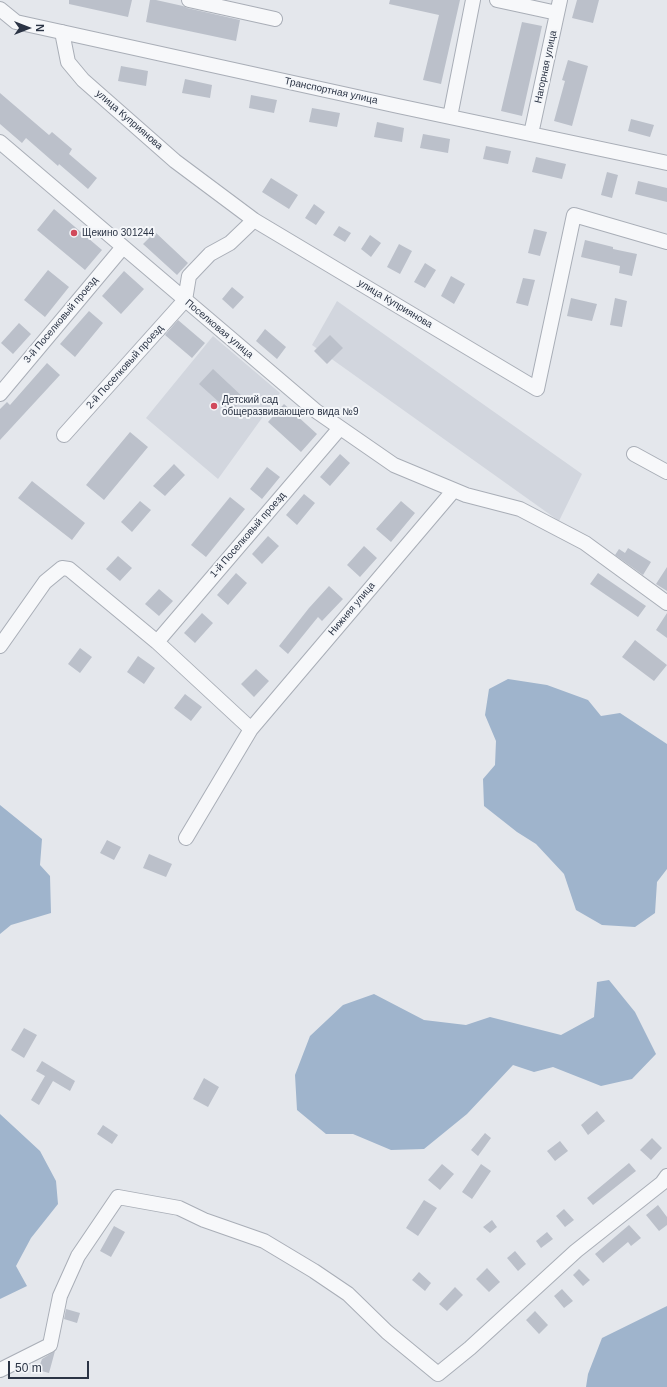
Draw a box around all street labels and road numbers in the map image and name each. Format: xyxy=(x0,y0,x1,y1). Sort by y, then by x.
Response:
street label: Нагорная улица xyxy=(532,30,560,104)
street label: Транспортная улица xyxy=(283,75,379,107)
street label: улица Куприянова xyxy=(93,88,165,152)
street label: 3-й Поселковый проезд xyxy=(21,274,101,366)
street label: улица Куприянова xyxy=(356,277,434,331)
street label: Поселковая улица xyxy=(182,297,256,361)
street label: 2-й Поселковый проезд xyxy=(84,322,166,412)
street label: 1-й Поселковый проезд xyxy=(208,490,288,580)
street label: Нижняя улица xyxy=(326,580,378,638)

